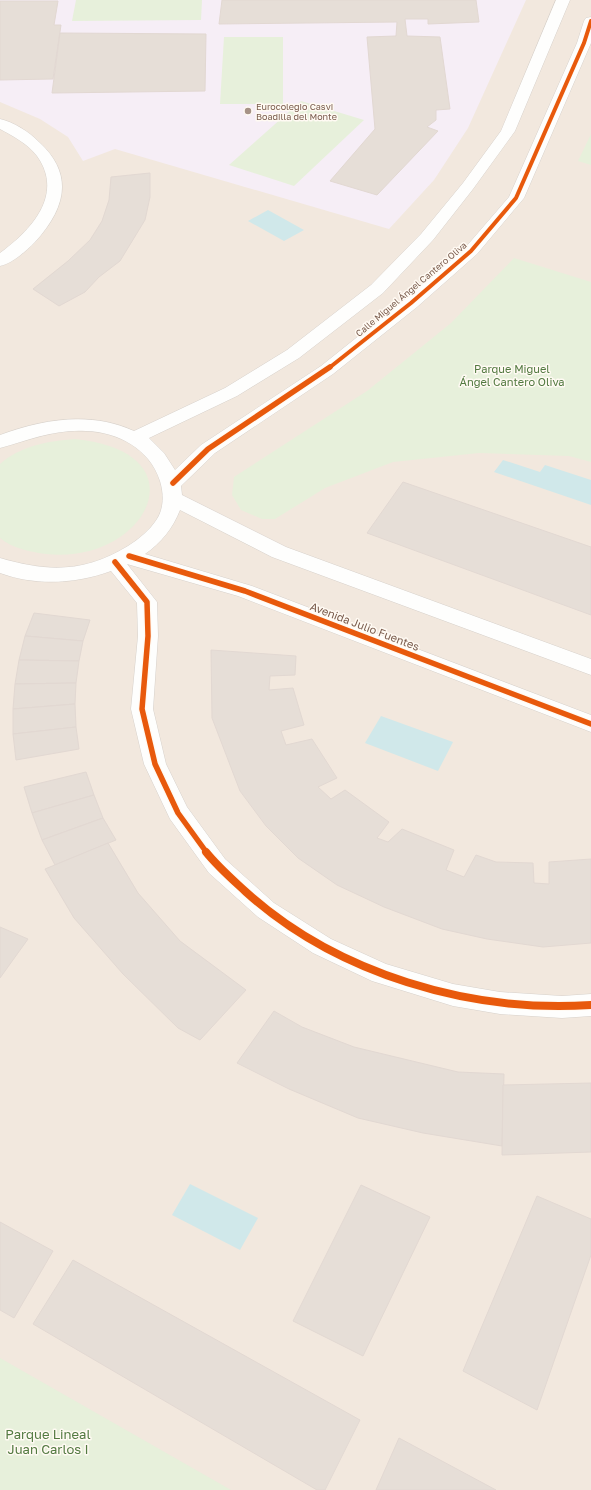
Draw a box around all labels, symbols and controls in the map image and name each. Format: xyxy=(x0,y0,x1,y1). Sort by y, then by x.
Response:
place label: Eurocolegio Casvi Boadilla del Monte xyxy=(256,101,337,122)
marker: Eurocolegio Casvi Boadilla del Monte xyxy=(243,106,253,116)
street label: Calle Miguel Ángel Cantero Oliva xyxy=(353,239,469,339)
park label: Parque Miguel Ángel Cantero Oliva xyxy=(460,362,564,388)
street label: Avenida Julio Fuentes xyxy=(309,599,422,653)
park label: Parque Lineal Juan Carlos I xyxy=(5,1426,91,1457)

